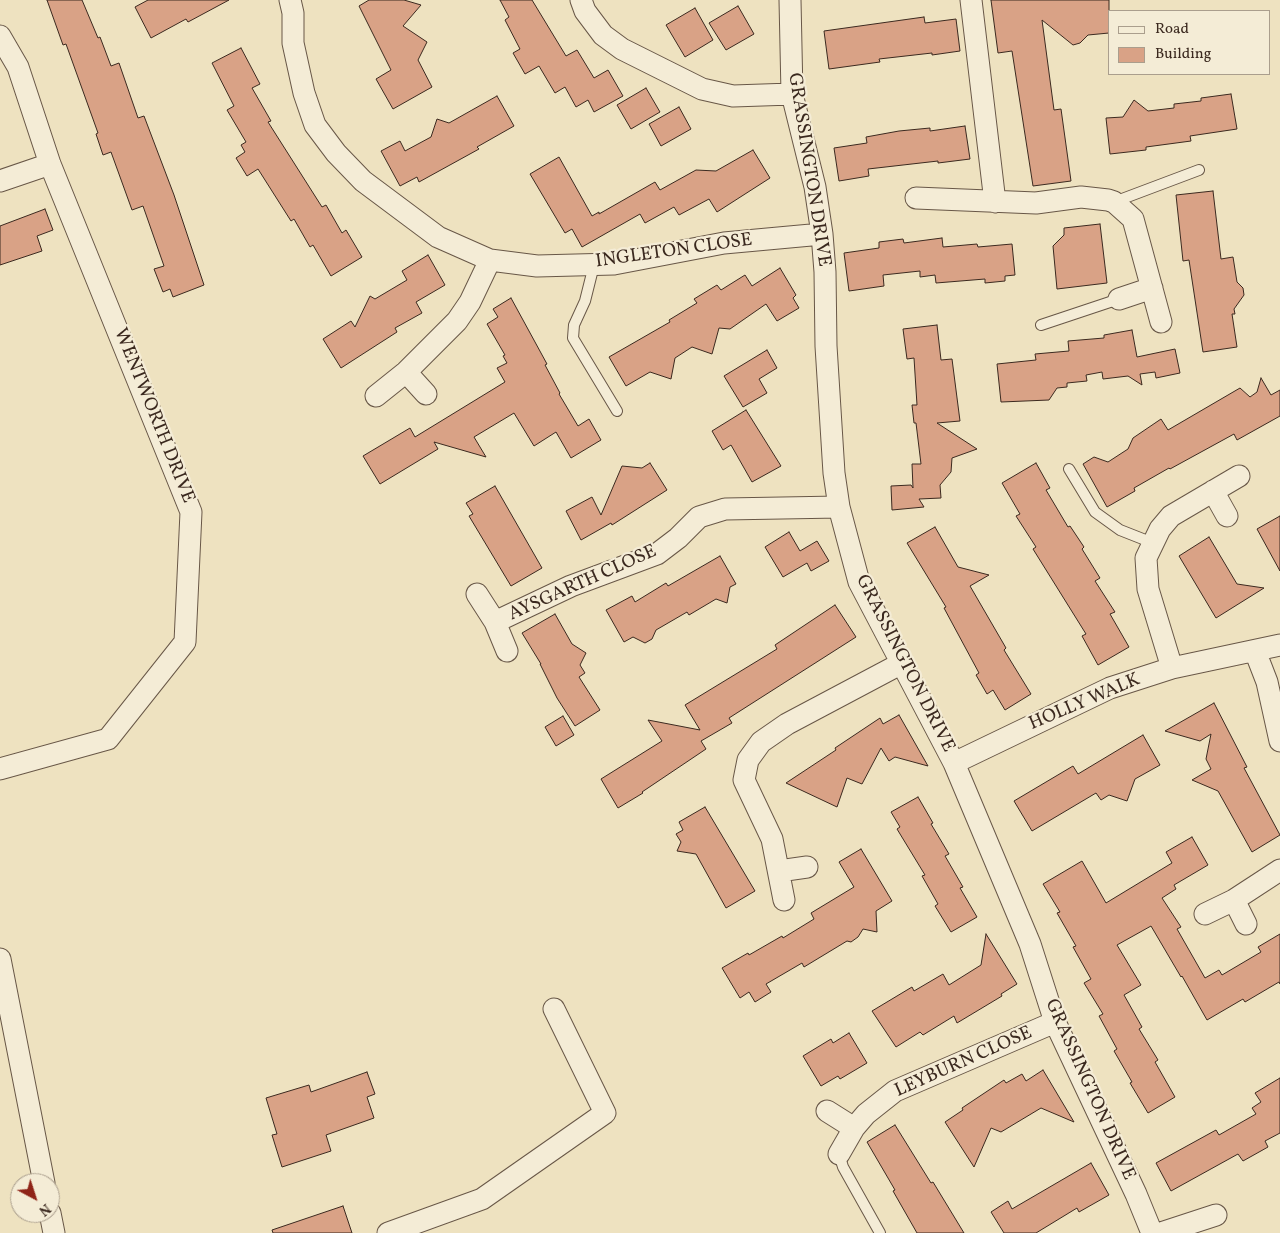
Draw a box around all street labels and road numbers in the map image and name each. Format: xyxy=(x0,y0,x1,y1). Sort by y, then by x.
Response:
street label: GRASSINGTON DRIVE xyxy=(781,71,835,269)
street label: INGLETON CLOSE xyxy=(594,230,754,274)
street label: WENTWORTH DRIVE xyxy=(107,325,199,507)
street label: AYSGARTH CLOSE xyxy=(505,541,661,627)
street label: GRASSINGTON DRIVE xyxy=(849,572,959,756)
street label: HOLLY WALK xyxy=(1026,669,1144,737)
street label: GRASSINGTON DRIVE xyxy=(1039,996,1139,1184)
street label: LEYBURN CLOSE xyxy=(892,1022,1036,1104)

